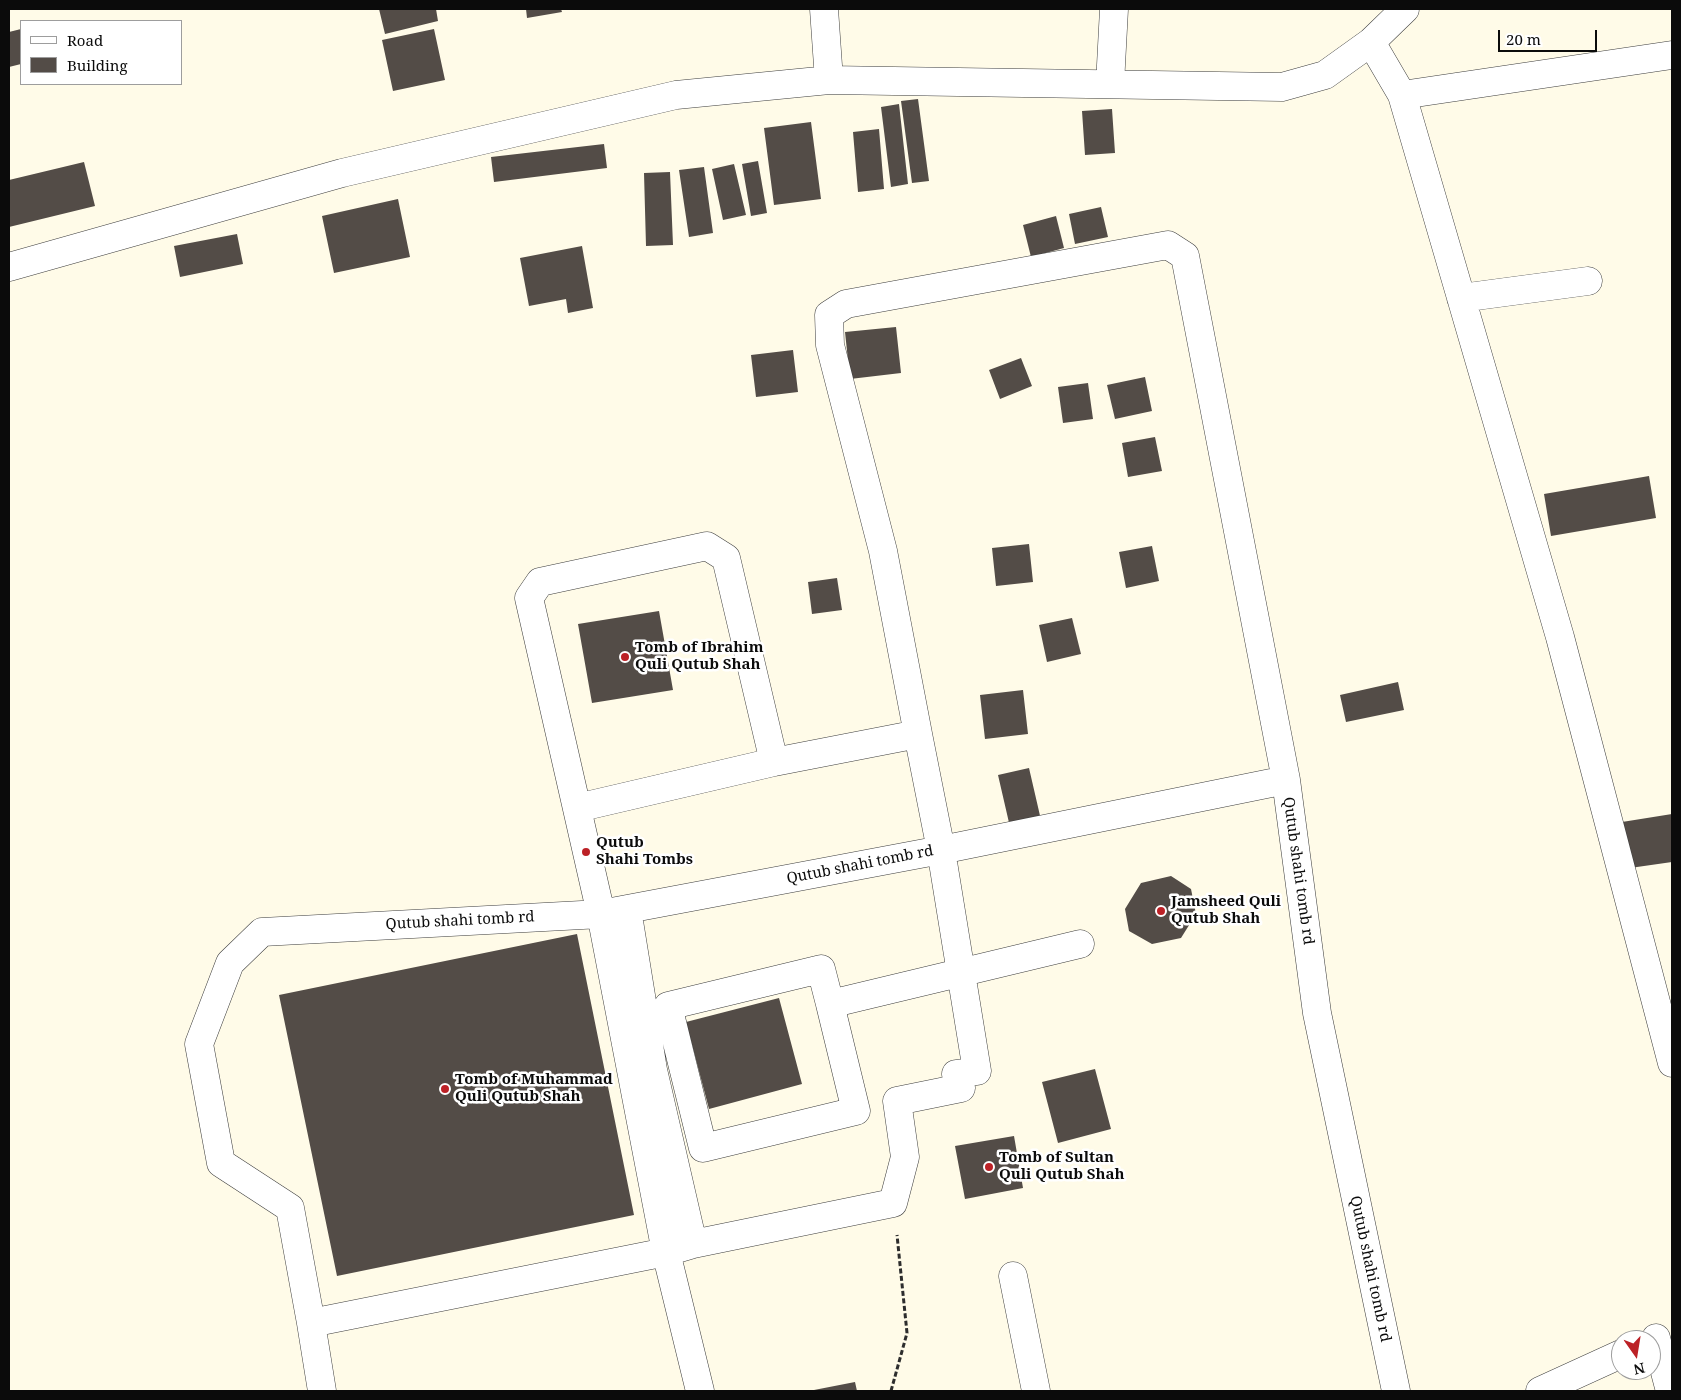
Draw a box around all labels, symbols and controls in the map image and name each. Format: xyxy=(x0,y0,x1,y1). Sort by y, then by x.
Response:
legend xyxy=(20,20,182,85)
scale bar xyxy=(1501,20,1600,52)
text: 20 m xyxy=(1506,29,1541,49)
text: Road xyxy=(67,30,103,50)
text: Building xyxy=(67,55,128,75)
place label: Tomb of Ibrahim Quli Qutub Shah xyxy=(635,639,763,674)
marker: Tomb of Ibrahim Quli Qutub Shah xyxy=(619,651,631,663)
street label: Qutub shahi tomb rd xyxy=(1279,796,1317,946)
place label: Qutub Shahi Tombs xyxy=(596,834,693,869)
street label: Qutub shahi tomb rd xyxy=(785,842,935,888)
marker: Qutub Shahi Tombs xyxy=(580,846,592,858)
place label: Jamsheed Quli Qutub Shah xyxy=(1171,893,1281,928)
marker: Jamsheed Quli Qutub Shah xyxy=(1155,905,1167,917)
street label: Qutub shahi tomb rd xyxy=(385,908,535,934)
place label: Tomb of Muhammad Quli Qutub Shah xyxy=(455,1071,613,1106)
marker: Tomb of Muhammad Quli Qutub Shah xyxy=(439,1083,451,1095)
place label: Tomb of Sultan Quli Qutub Shah xyxy=(999,1149,1124,1184)
marker: Tomb of Sultan Quli Qutub Shah xyxy=(983,1161,995,1173)
street label: Qutub shahi tomb rd xyxy=(1346,1194,1394,1344)
north arrow xyxy=(1611,1330,1661,1380)
text: N xyxy=(1632,1359,1647,1380)

